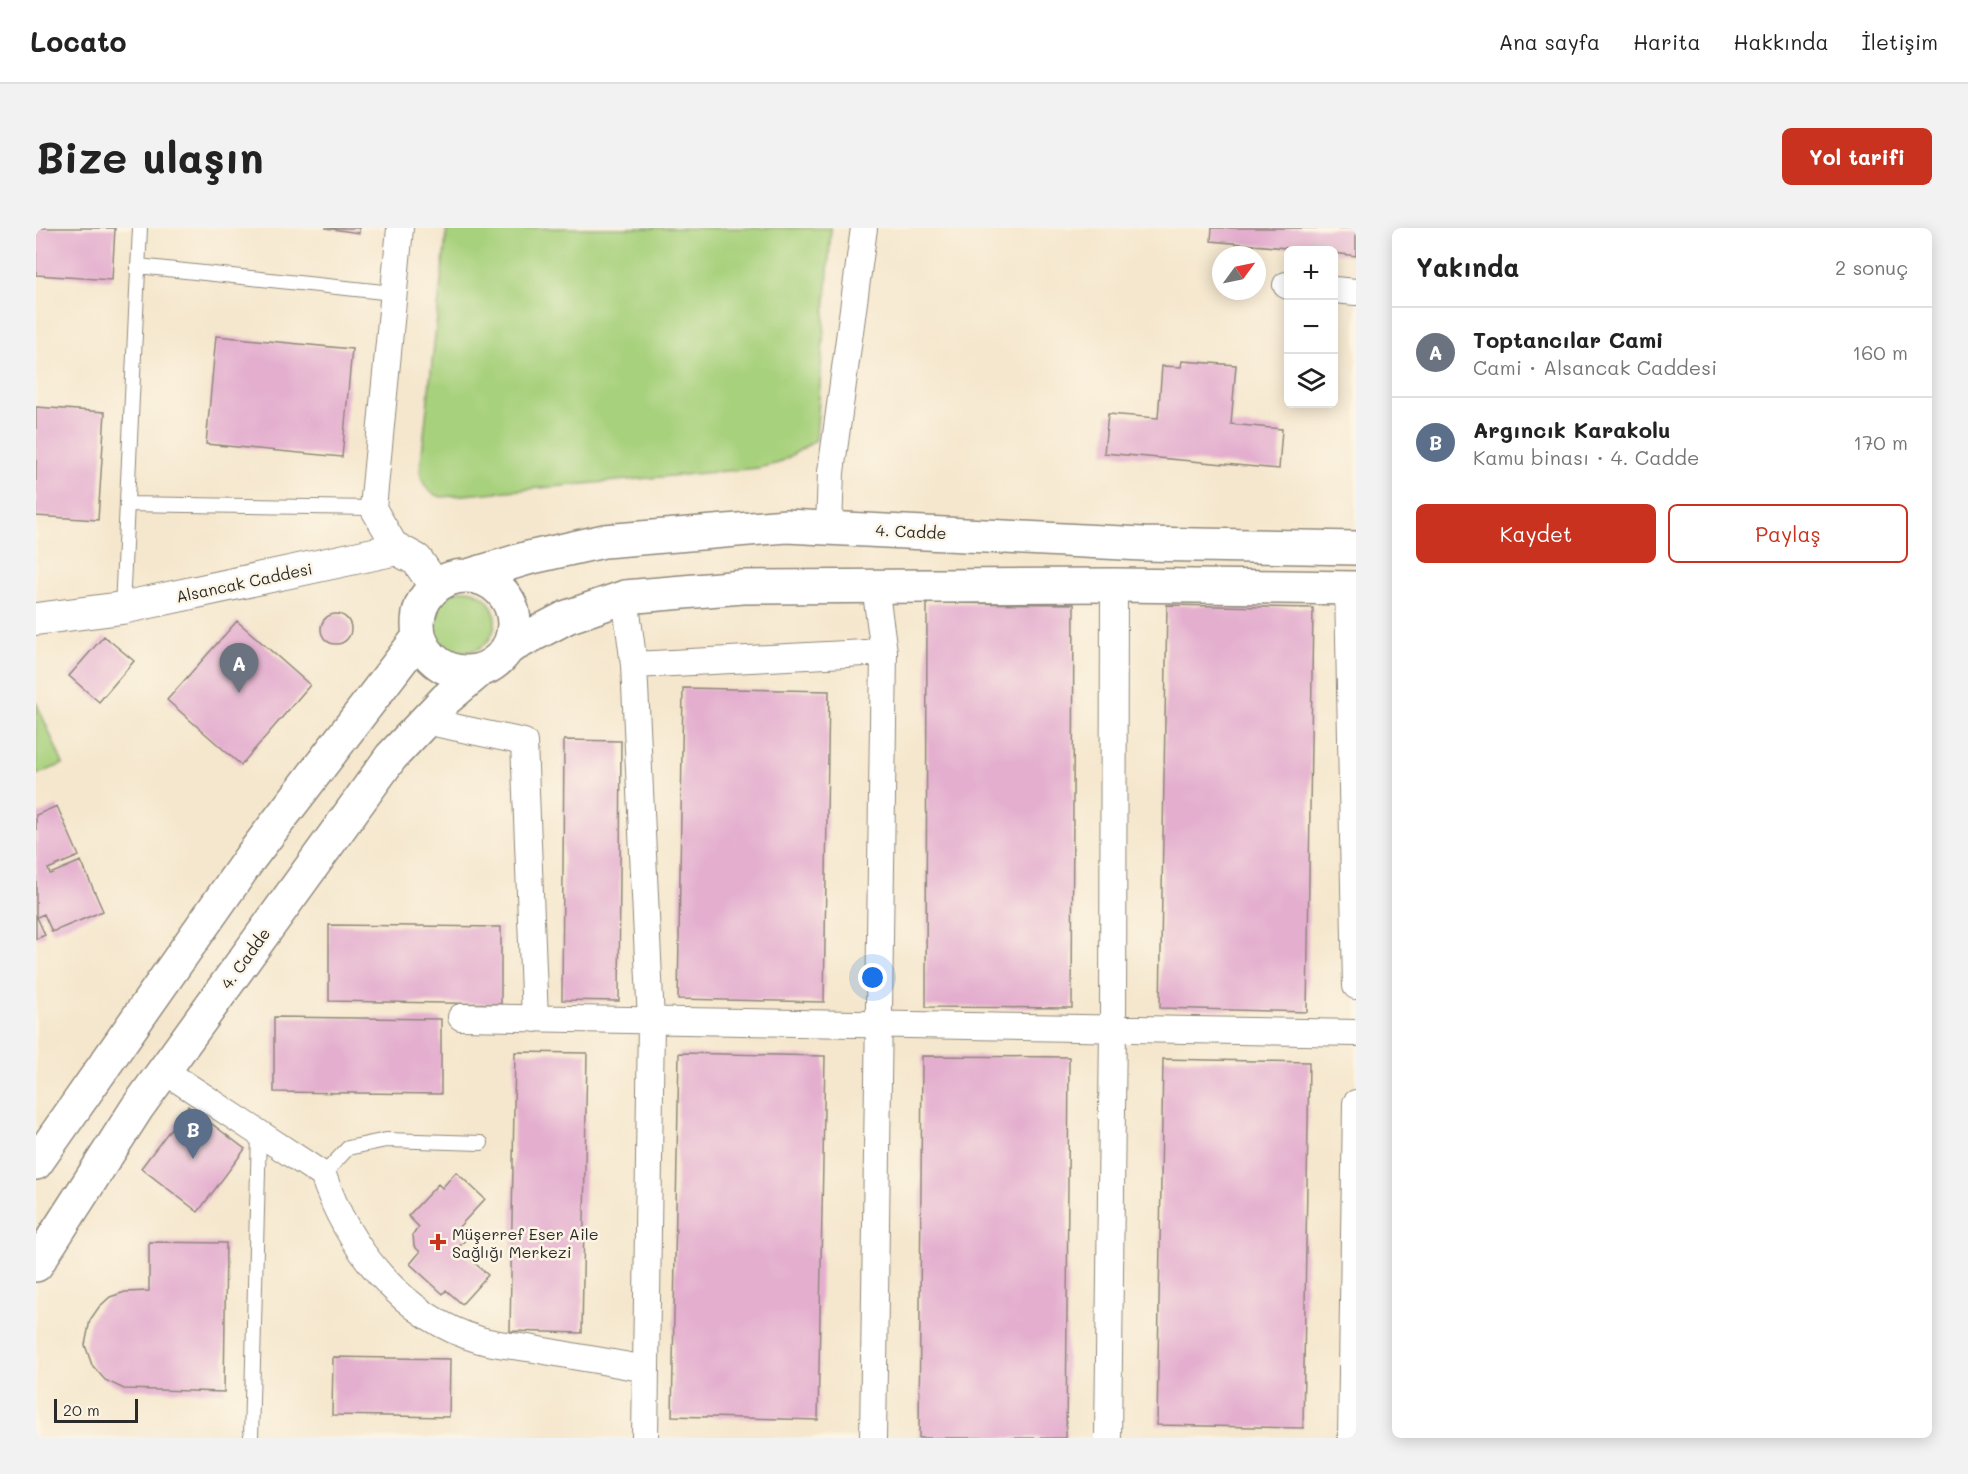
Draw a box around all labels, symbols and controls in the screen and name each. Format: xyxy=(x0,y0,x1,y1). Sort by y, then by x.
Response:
text: Locato xyxy=(30,23,127,59)
text: Ana sayfa xyxy=(1499,28,1600,55)
text: Harita xyxy=(1633,28,1701,55)
text: Hakkında xyxy=(1734,28,1828,55)
text: İletişim xyxy=(1861,28,1938,55)
button: Yol tarifi xyxy=(1782,128,1932,185)
text: Bize ulaşın xyxy=(36,129,264,184)
north arrow xyxy=(1212,246,1266,300)
map controls xyxy=(1284,246,1338,408)
button: + xyxy=(1284,246,1338,300)
text: Yakında xyxy=(1416,250,1519,284)
text: 2 sonuç xyxy=(1835,254,1908,280)
button: − xyxy=(1284,300,1338,354)
text: Toptancılar Cami xyxy=(1473,325,1664,354)
text: A xyxy=(1429,339,1442,365)
text: 160 m xyxy=(1852,339,1908,365)
button: layers xyxy=(1284,354,1338,408)
text: Cami · Alsancak Caddesi xyxy=(1473,354,1717,380)
text: Argıncık Karakolu xyxy=(1473,415,1671,444)
text: B xyxy=(1429,429,1442,455)
text: 170 m xyxy=(1853,429,1908,455)
text: Kamu binası · 4. Cadde xyxy=(1473,444,1699,470)
button: Kaydet xyxy=(1416,504,1656,563)
button: Paylaş xyxy=(1668,504,1908,563)
street label: 4. Cadde xyxy=(875,519,947,543)
street label: Alsancak Caddesi xyxy=(174,557,314,607)
pin: A xyxy=(220,644,258,693)
street label: 4. Cadde xyxy=(216,923,274,993)
your location xyxy=(858,963,887,992)
pin: B xyxy=(174,1110,212,1159)
place label: Müşerref Eser Aile Sağlığı Merkezi xyxy=(452,1223,599,1262)
marker: Müşerref Eser Aile Sağlığı Merkezi xyxy=(429,1233,447,1251)
scale bar xyxy=(54,1396,138,1424)
text: 20 m xyxy=(63,1399,100,1420)

